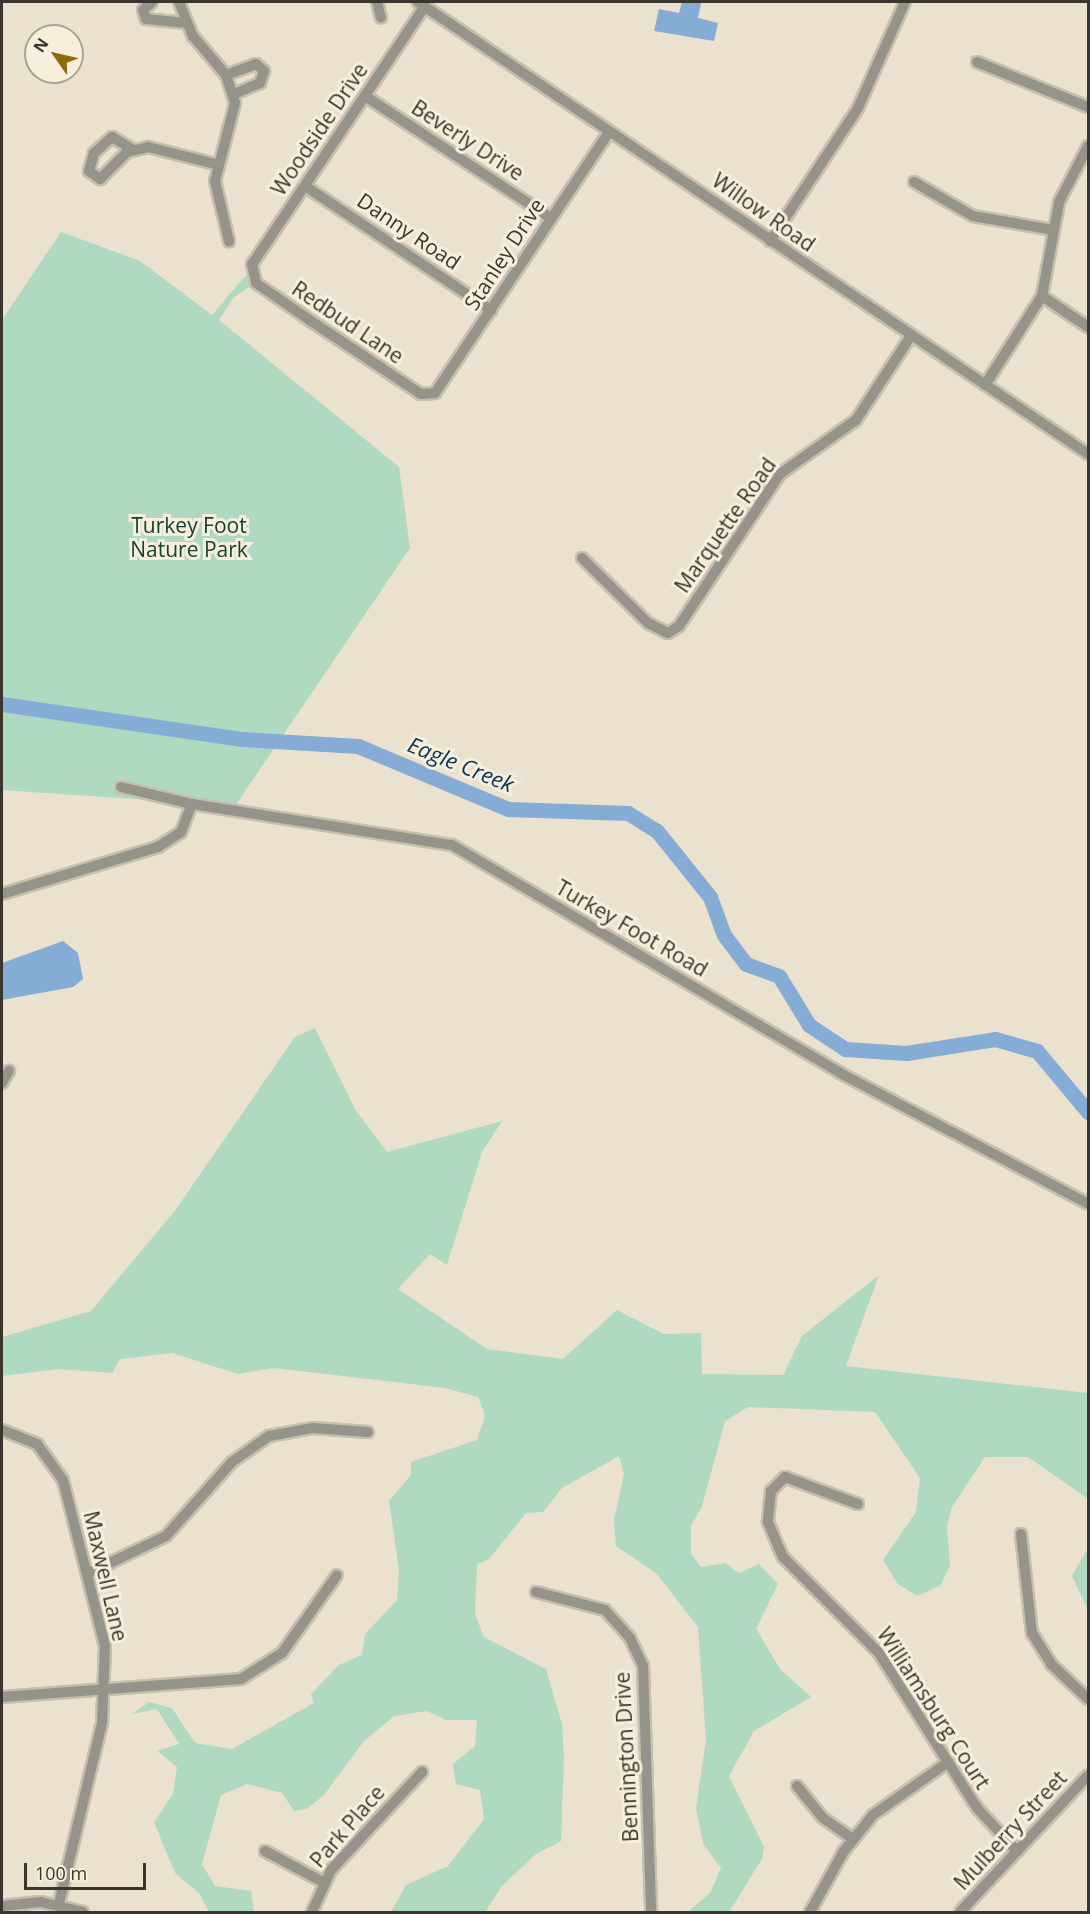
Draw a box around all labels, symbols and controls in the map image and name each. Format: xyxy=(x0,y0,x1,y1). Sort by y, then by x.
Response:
north arrow xyxy=(24,24,84,84)
text: N xyxy=(28,34,53,57)
street label: Woodside Drive xyxy=(265,58,373,200)
street label: Beverly Drive xyxy=(407,94,529,186)
street label: Willow Road xyxy=(708,167,820,257)
street label: Danny Road xyxy=(353,187,465,275)
street label: Stanley Drive xyxy=(459,193,549,315)
street label: Redbud Lane xyxy=(288,276,408,368)
street label: Marquette Road xyxy=(669,453,781,597)
park label: Turkey Foot Nature Park xyxy=(130,512,248,562)
water label: Eagle Creek xyxy=(404,731,518,797)
street label: Turkey Foot Road xyxy=(552,874,712,982)
street label: Maxwell Lane xyxy=(79,1508,133,1644)
street label: Williamsburg Court xyxy=(872,1622,996,1794)
street label: Bennington Drive xyxy=(609,1671,643,1843)
street label: Mulberry Street xyxy=(948,1765,1072,1895)
street label: Park Place xyxy=(304,1780,390,1872)
scale bar xyxy=(27,1851,148,1889)
text: 100 m xyxy=(35,1861,87,1885)

